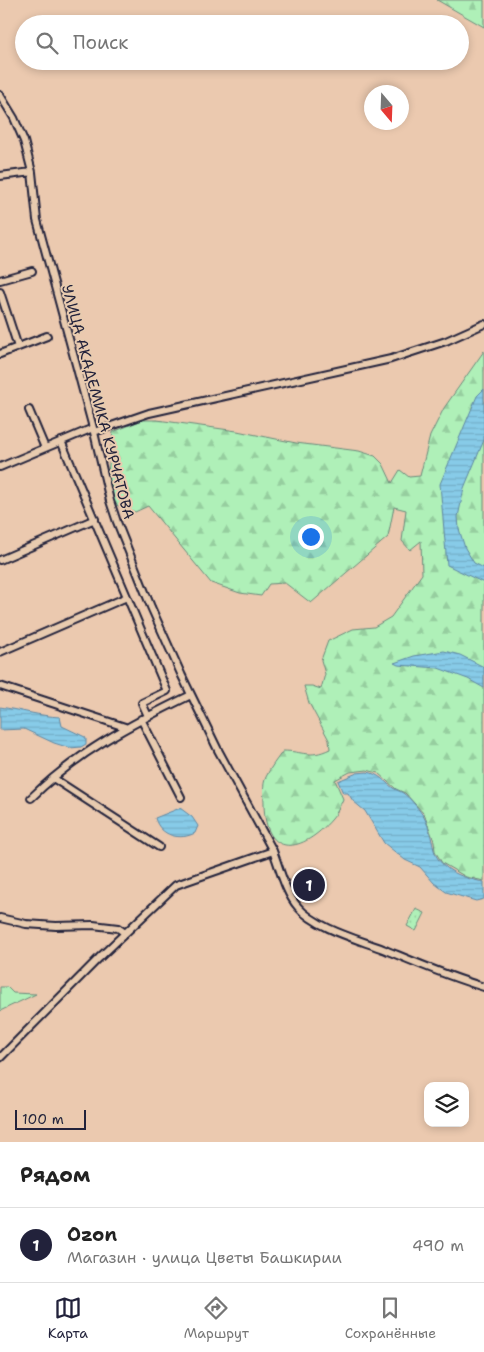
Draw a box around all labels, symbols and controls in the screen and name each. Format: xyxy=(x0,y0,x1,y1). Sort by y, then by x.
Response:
search box xyxy=(15,15,469,70)
icon: search xyxy=(33,29,61,57)
text: Поиск xyxy=(73,30,128,55)
north arrow xyxy=(364,85,409,130)
street label: УЛИЦА АКАДЕМИКА КУРЧАТОВА xyxy=(57,282,139,522)
your location xyxy=(298,524,324,550)
pin: 1 xyxy=(293,866,325,904)
map controls xyxy=(424,1082,469,1127)
button: layers xyxy=(424,1082,469,1127)
scale bar xyxy=(15,1107,86,1130)
text: 100 m xyxy=(22,1110,64,1128)
text: Рядом xyxy=(20,1161,90,1189)
text: Ozon xyxy=(67,1222,117,1247)
text: 1 xyxy=(32,1235,40,1256)
text: 490 m xyxy=(412,1235,464,1256)
text: Магазин · улица Цветы Башкирии xyxy=(67,1247,342,1268)
tab: Карта xyxy=(48,1294,88,1342)
tab: Маршрут xyxy=(184,1294,249,1342)
tab: Сохранённые xyxy=(345,1294,436,1342)

